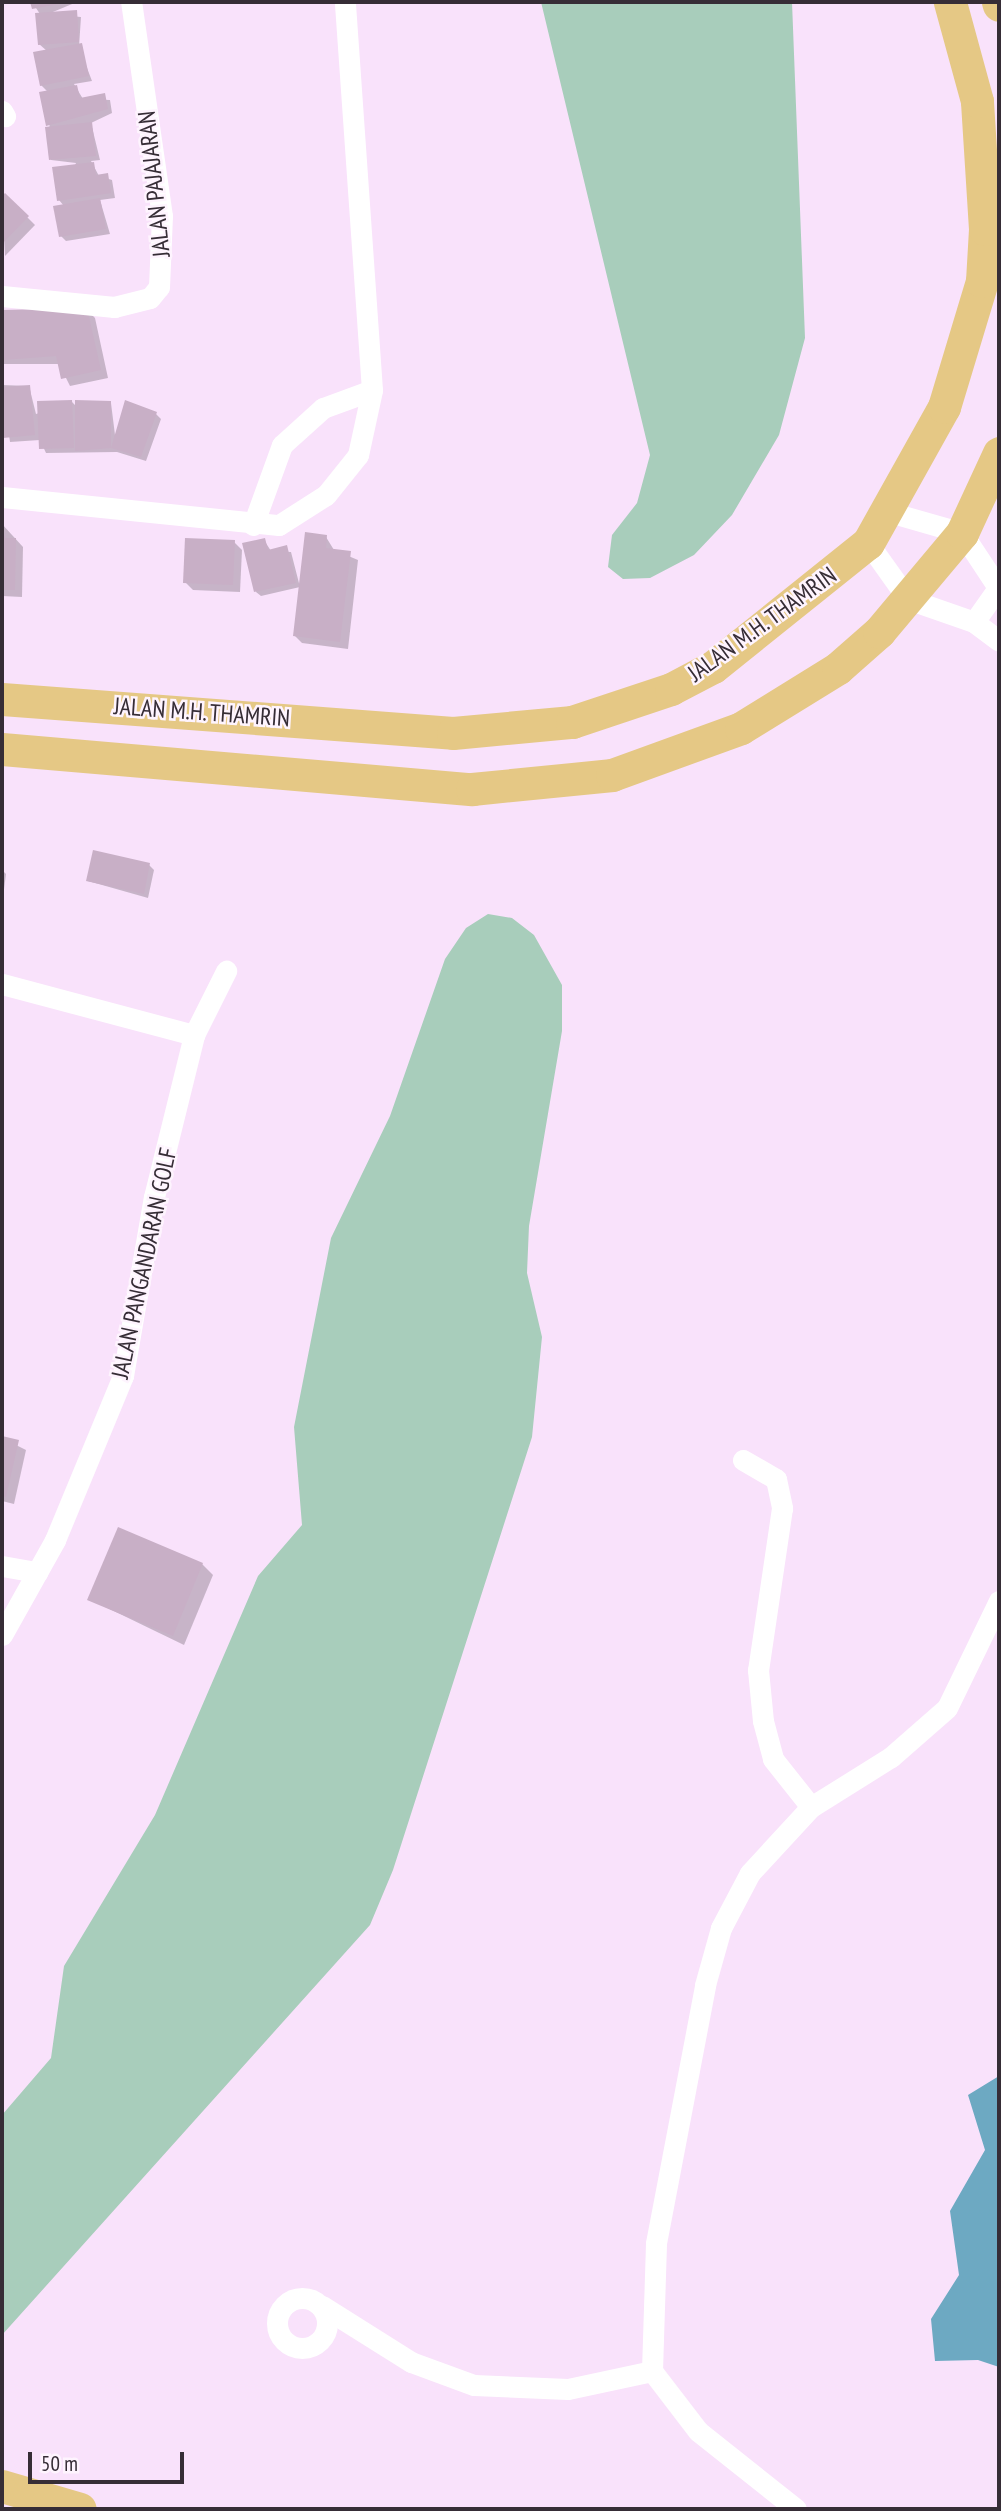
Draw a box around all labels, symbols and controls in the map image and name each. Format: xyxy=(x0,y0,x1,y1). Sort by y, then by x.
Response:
street label: JALAN PAJAJARAN xyxy=(132,109,176,259)
street label: JALAN M.H. THAMRIN xyxy=(681,560,843,688)
street label: JALAN M.H. THAMRIN xyxy=(112,691,292,733)
street label: JALAN PANGANDARAN GOLF xyxy=(105,1145,183,1381)
scale bar xyxy=(32,2438,187,2482)
text: 50 m xyxy=(41,2450,78,2477)

